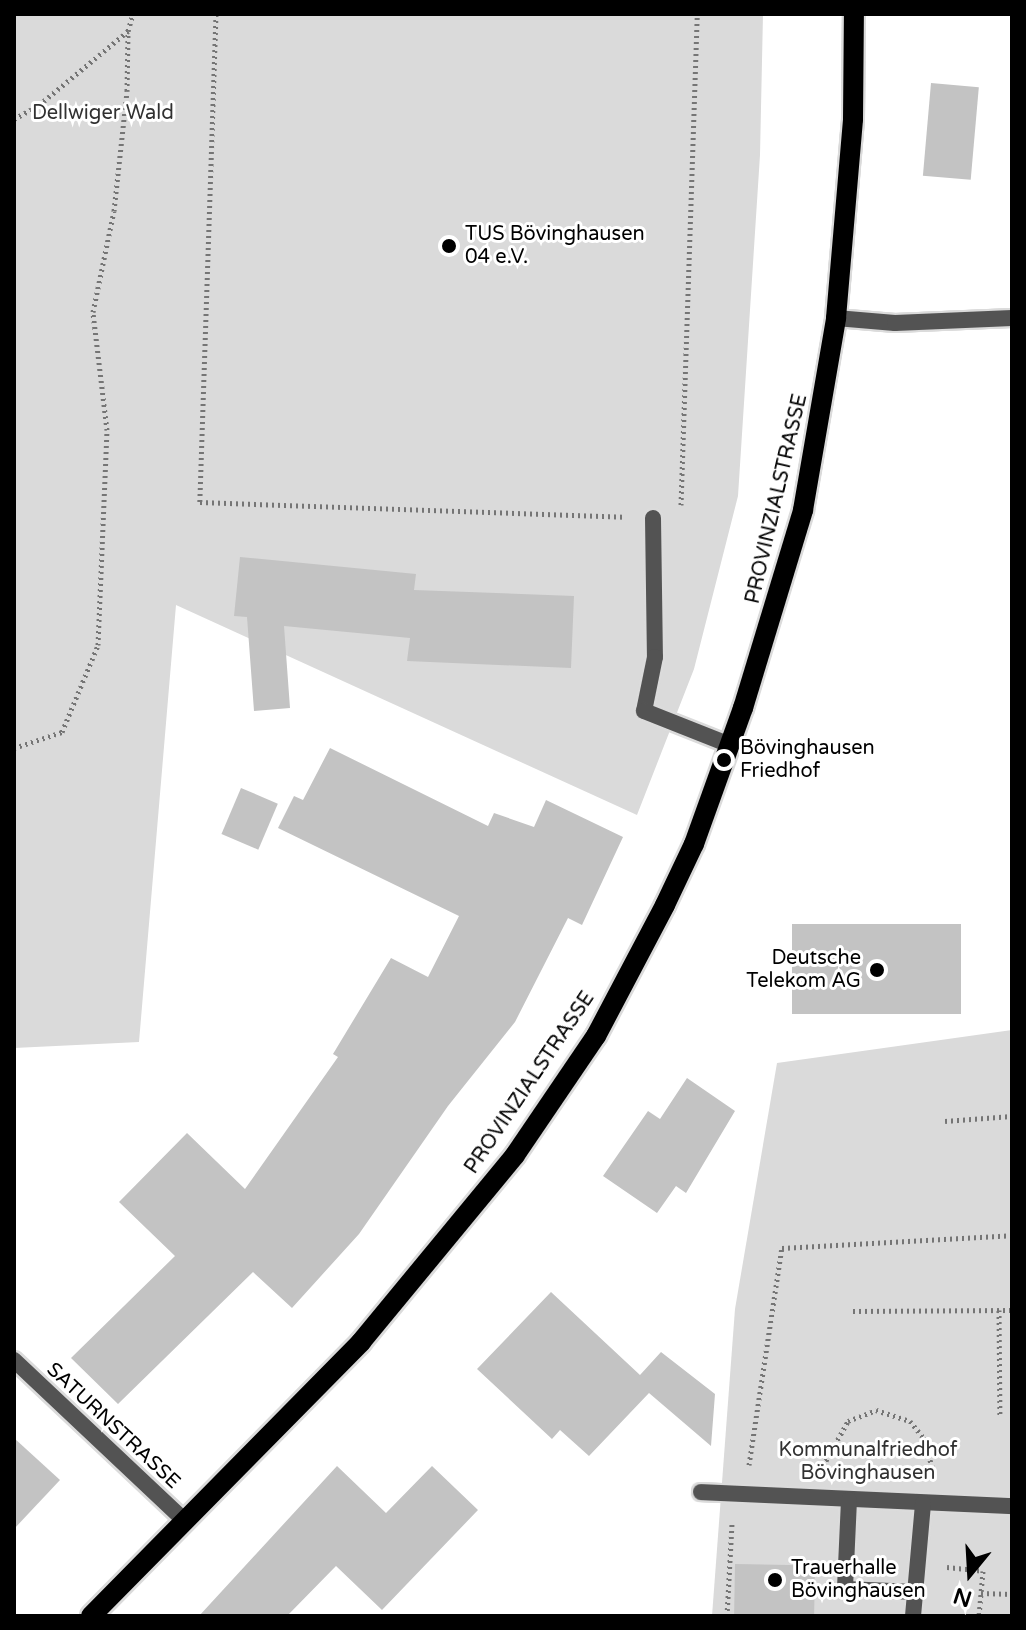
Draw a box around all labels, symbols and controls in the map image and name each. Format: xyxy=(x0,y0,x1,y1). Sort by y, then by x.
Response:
park label: Dellwiger Wald xyxy=(32,101,174,125)
place label: TUS Bövinghausen 04 e.V. xyxy=(465,222,645,269)
marker: TUS Bövinghausen 04 e.V. xyxy=(440,237,458,255)
street label: PROVINZIALSTRASSE xyxy=(741,392,813,606)
place label: Bövinghausen Friedhof xyxy=(740,736,875,783)
marker: Bövinghausen Friedhof xyxy=(715,751,733,769)
place label: Deutsche Telekom AG xyxy=(746,946,861,993)
marker: Deutsche Telekom AG xyxy=(868,961,886,979)
street label: PROVINZIALSTRASSE xyxy=(460,987,600,1179)
street label: SATURNSTRASSE xyxy=(41,1358,185,1494)
park label: Kommunalfriedhof Bövinghausen xyxy=(779,1439,957,1486)
north arrow xyxy=(930,1534,1010,1614)
place label: Trauerhalle Bövinghausen xyxy=(791,1556,926,1603)
marker: Trauerhalle Bövinghausen xyxy=(766,1571,784,1589)
text: N xyxy=(950,1582,975,1612)

